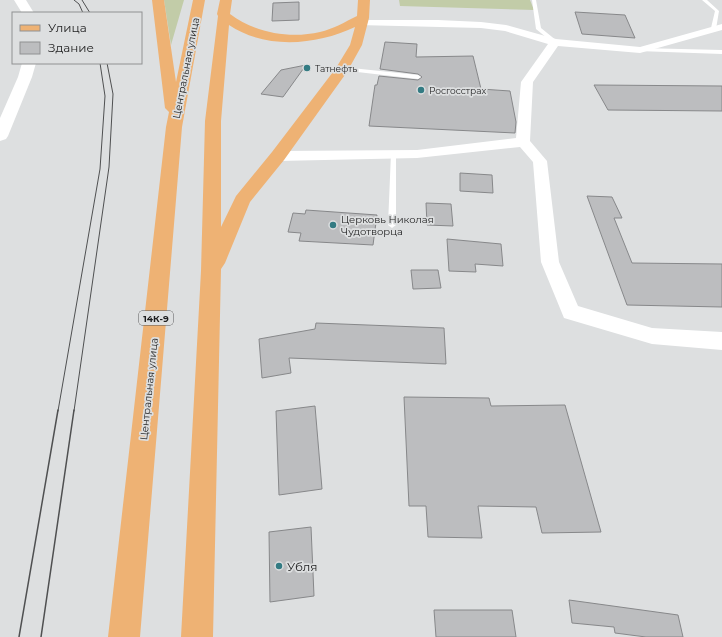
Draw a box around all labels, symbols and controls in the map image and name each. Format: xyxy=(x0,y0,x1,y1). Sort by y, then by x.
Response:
legend xyxy=(12,12,142,64)
street label: Центральная улица xyxy=(170,16,202,120)
text: Улица xyxy=(48,20,87,35)
text: Здание xyxy=(48,40,94,55)
marker: Татнефть xyxy=(302,63,312,73)
place label: Татнефть xyxy=(315,63,357,74)
marker: Росгосстрах xyxy=(416,85,426,95)
place label: Росгосстрах xyxy=(429,85,486,96)
place label: Церковь Николая Чудотворца xyxy=(341,213,434,238)
marker: Церковь Николая Чудотворца xyxy=(328,220,338,230)
road number: 14К-9 xyxy=(139,311,173,325)
street label: Центральная улица xyxy=(137,337,161,441)
place label: Убля xyxy=(287,559,318,574)
marker: Убля xyxy=(274,561,284,571)

